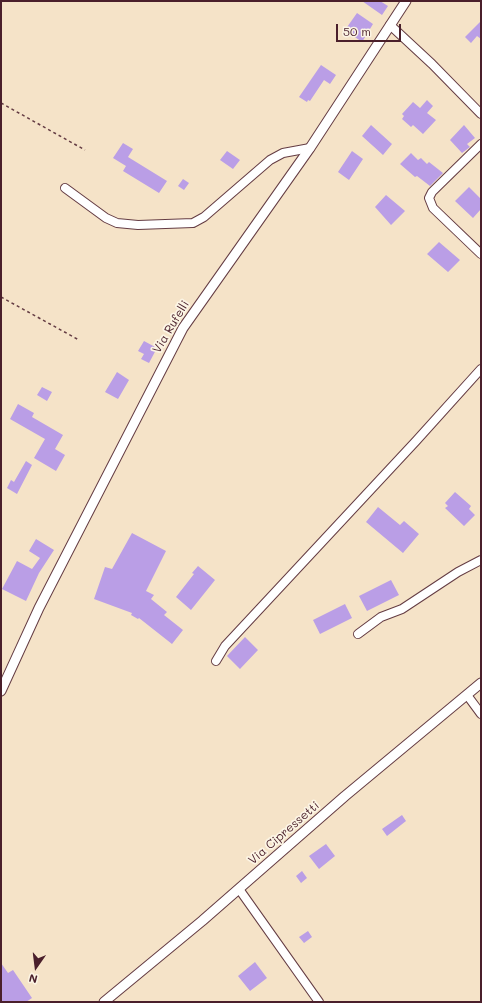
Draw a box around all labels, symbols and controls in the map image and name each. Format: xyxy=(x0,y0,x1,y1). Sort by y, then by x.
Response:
scale bar xyxy=(338,16,403,42)
text: 50 m xyxy=(343,23,371,39)
street label: Via Rufelli xyxy=(150,298,192,356)
street label: Via Cipressetti xyxy=(246,798,322,868)
north arrow xyxy=(16,947,56,987)
text: N xyxy=(27,971,39,987)

